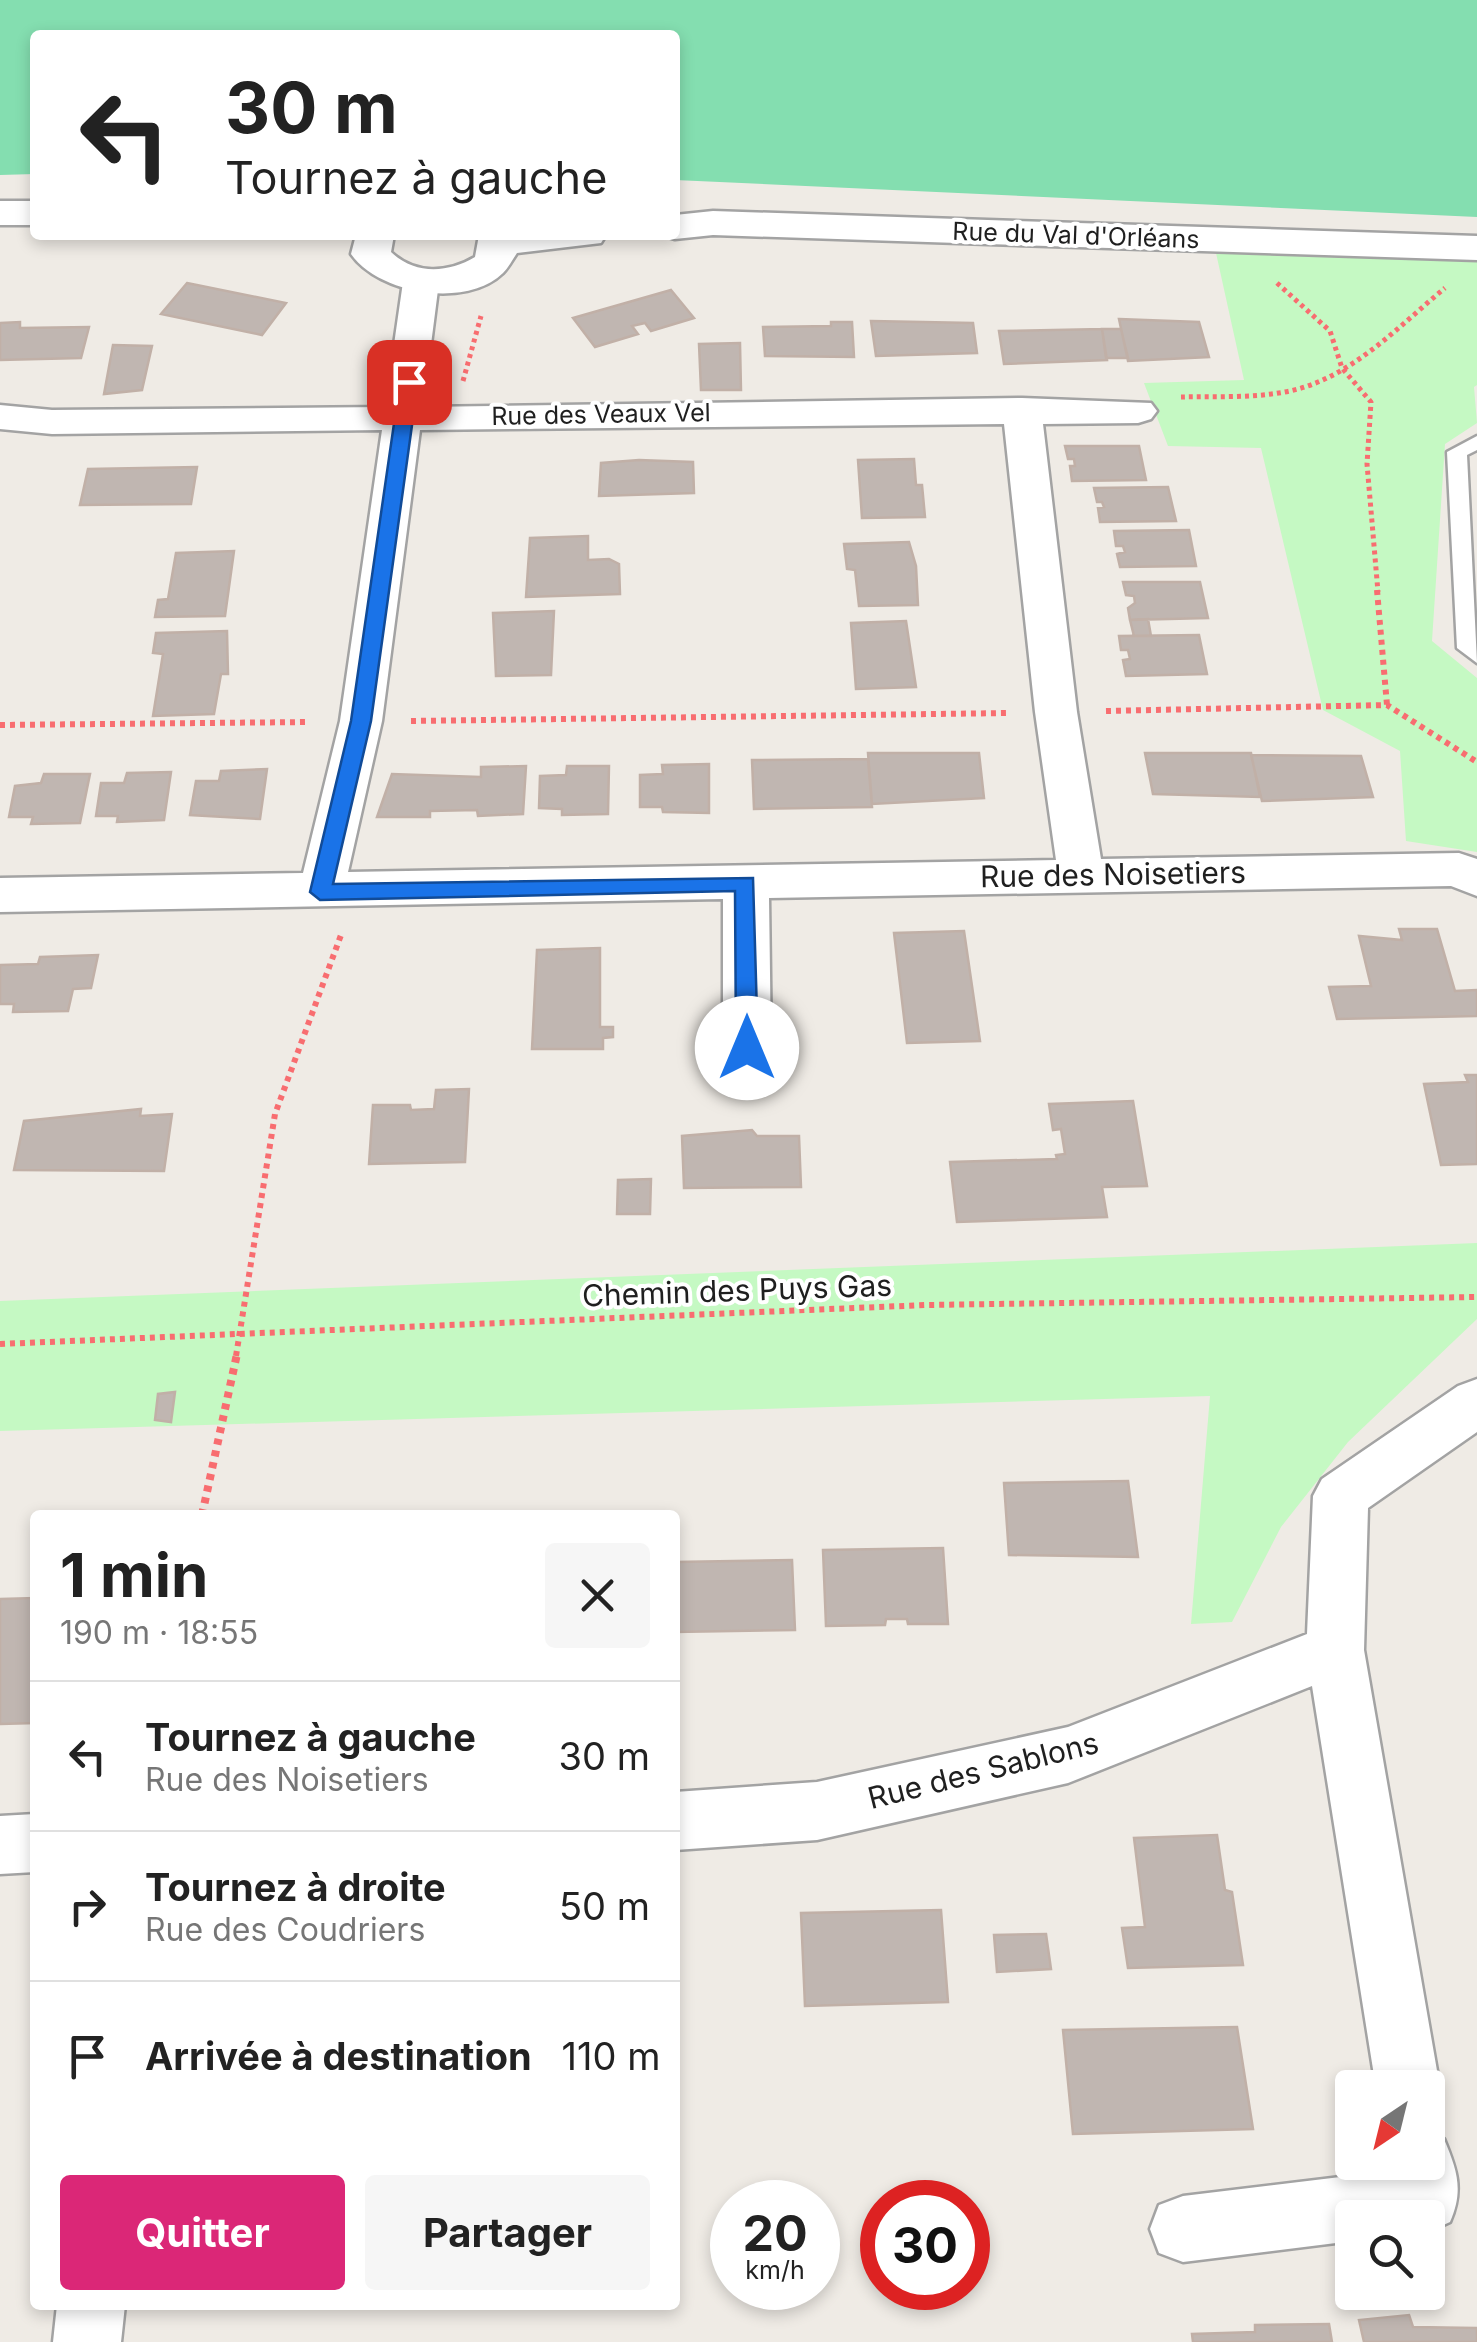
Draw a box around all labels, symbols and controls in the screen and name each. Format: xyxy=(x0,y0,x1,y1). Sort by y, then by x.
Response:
text: 30 m xyxy=(225,65,398,150)
icon: left xyxy=(60,70,190,200)
text: Tournez à gauche xyxy=(225,150,607,205)
street label: Rue du Val d'Orléans xyxy=(952,216,1200,254)
pin xyxy=(367,340,452,425)
icon: arrive xyxy=(382,355,437,410)
street label: Rue des Veaux Vel xyxy=(491,397,711,431)
street label: Rue des Noisetiers xyxy=(980,854,1246,894)
position arrow xyxy=(695,996,799,1100)
street label: Chemin des Puys Gas xyxy=(581,1267,893,1313)
text: 1 min xyxy=(60,1539,208,1611)
button: close xyxy=(545,1543,650,1648)
text: 190 m · 18:55 xyxy=(60,1613,258,1652)
text: Tournez à gauche xyxy=(145,1714,476,1760)
street label: Rue des Sablons xyxy=(864,1724,1102,1816)
icon: left xyxy=(60,1729,115,1784)
text: 30 m xyxy=(559,1733,650,1779)
text: Rue des Noisetiers xyxy=(145,1760,429,1799)
text: Tournez à droite xyxy=(145,1864,446,1910)
icon: right xyxy=(60,1879,115,1934)
text: 50 m xyxy=(559,1883,650,1929)
text: Rue des Coudriers xyxy=(145,1910,425,1949)
icon: arrive xyxy=(60,2029,115,2084)
text: Arrivée à destination xyxy=(145,2033,532,2079)
text: 110 m xyxy=(562,2033,660,2079)
north arrow xyxy=(1335,2070,1445,2180)
map controls xyxy=(1335,2070,1445,2310)
button: Quitter xyxy=(60,2175,345,2290)
button: Partager xyxy=(365,2175,650,2290)
speed limit sign: 30 xyxy=(860,2180,990,2310)
button: search xyxy=(1335,2200,1445,2310)
text: 20 xyxy=(742,2203,808,2263)
text: km/h xyxy=(745,2255,805,2285)

